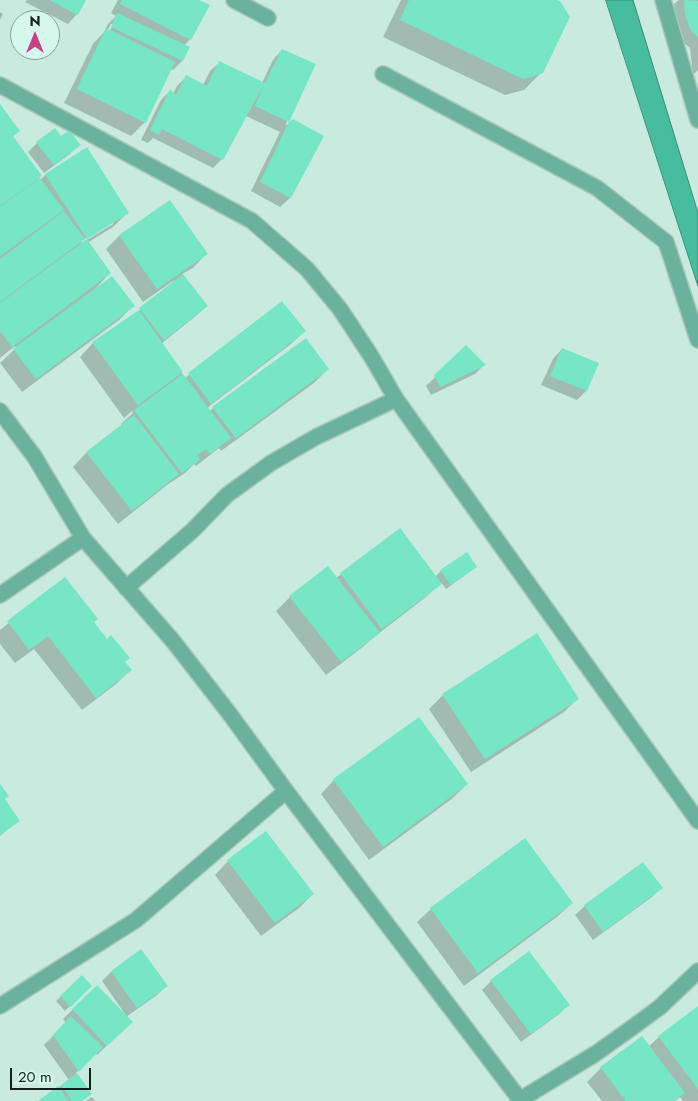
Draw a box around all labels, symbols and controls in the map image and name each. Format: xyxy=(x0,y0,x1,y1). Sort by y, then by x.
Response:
north arrow xyxy=(10,10,60,60)
text: N xyxy=(29,11,41,31)
scale bar xyxy=(12,1058,94,1090)
text: 20 m xyxy=(18,1066,52,1088)

